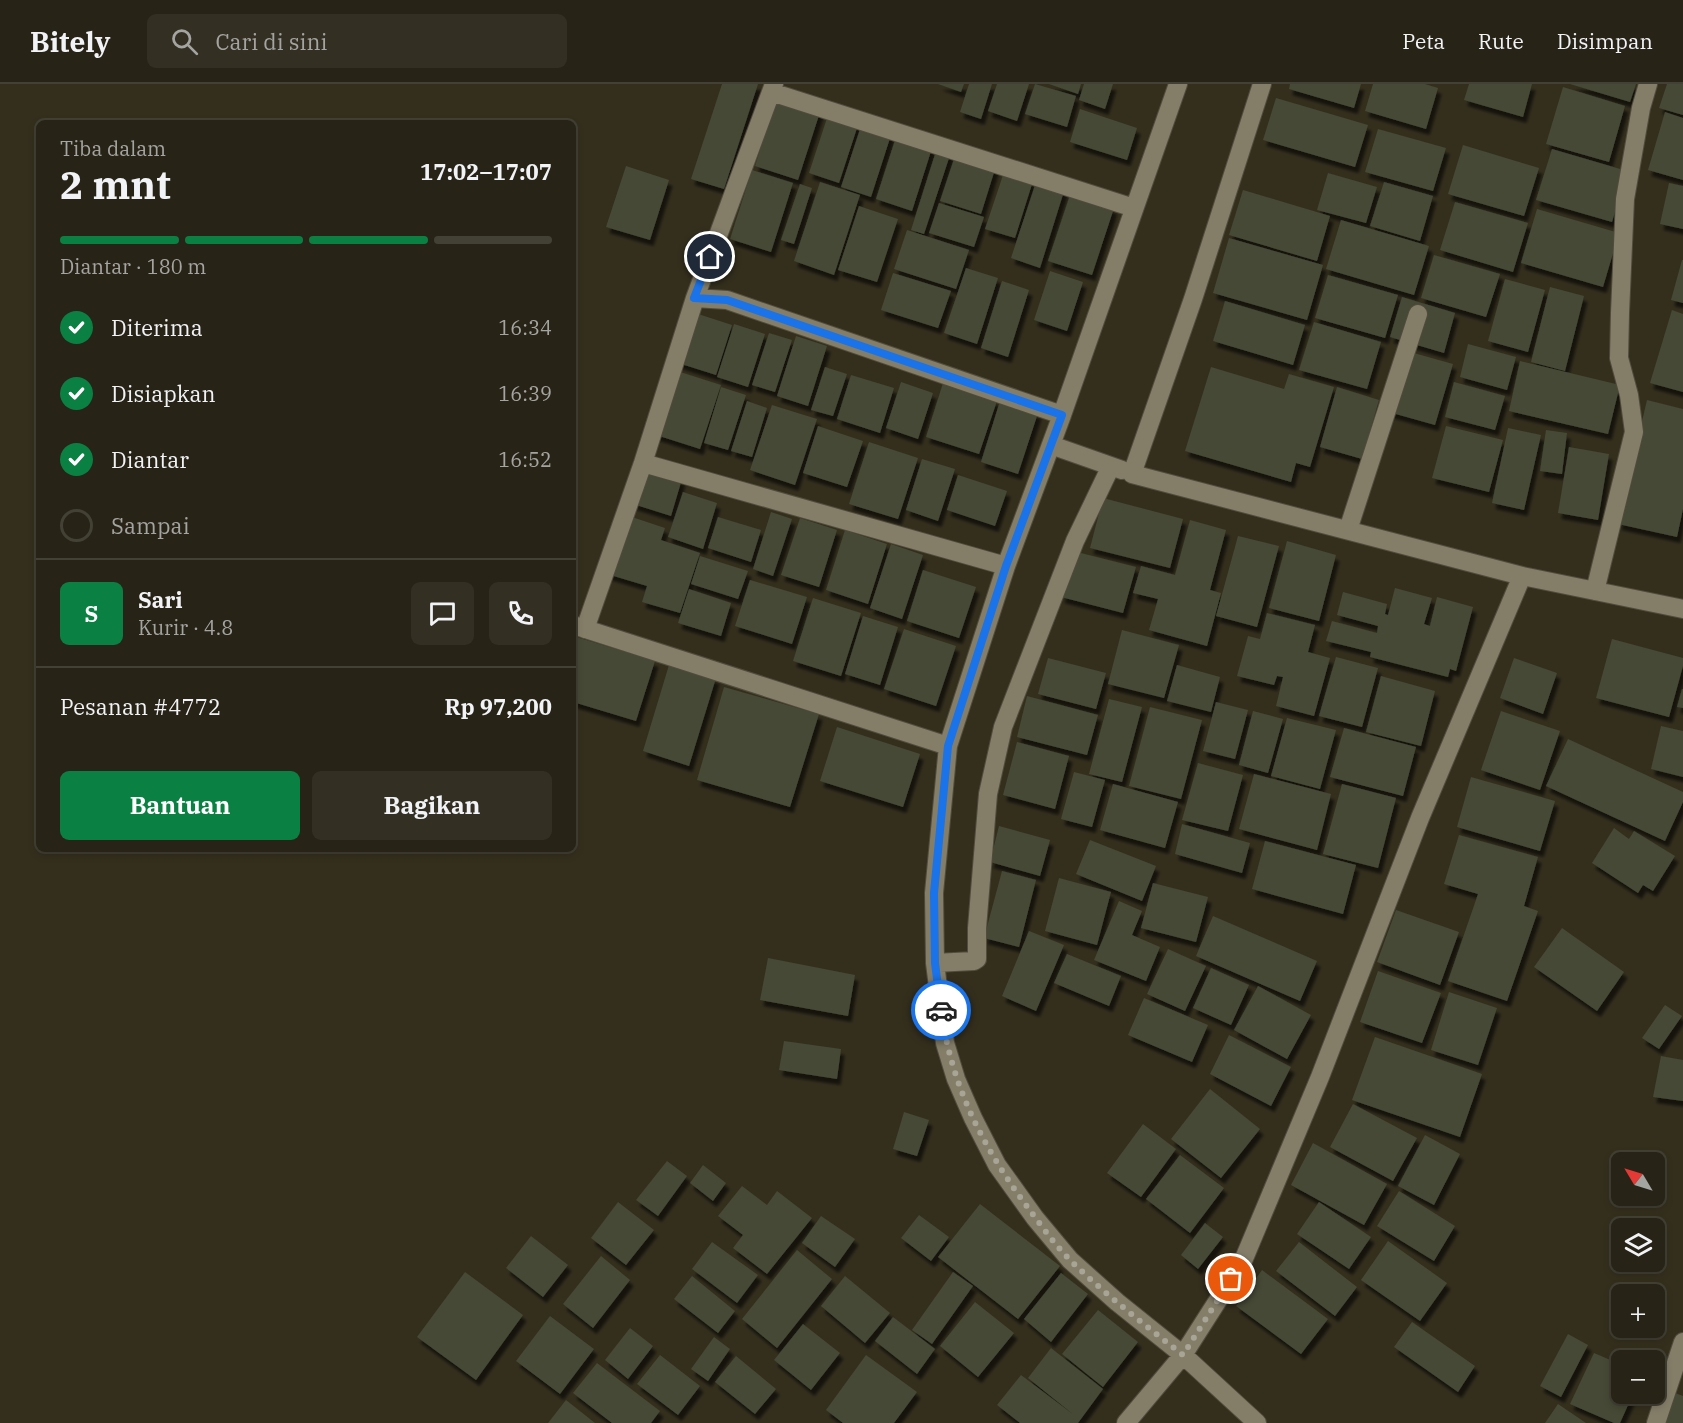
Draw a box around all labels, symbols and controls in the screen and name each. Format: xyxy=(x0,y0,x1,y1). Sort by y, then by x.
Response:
search box xyxy=(147,14,567,68)
text: Bitely xyxy=(30,23,111,60)
icon: search xyxy=(168,25,201,58)
text: Cari di sini xyxy=(216,27,327,56)
text: Peta xyxy=(1402,27,1445,55)
text: Rute xyxy=(1478,27,1524,55)
text: Disimpan xyxy=(1557,27,1653,55)
text: Tiba dalam xyxy=(60,135,166,162)
text: 17:02–17:07 xyxy=(420,157,552,186)
text: 2 mnt xyxy=(60,159,171,210)
pin xyxy=(684,231,735,282)
icon: home xyxy=(693,240,726,273)
text: Diantar · 180 m xyxy=(60,253,206,280)
icon: check xyxy=(60,311,93,344)
text: Diterima xyxy=(111,313,203,342)
text: 16:34 xyxy=(498,314,552,341)
icon: check xyxy=(60,377,93,410)
text: Disiapkan xyxy=(111,379,216,408)
text: 16:39 xyxy=(498,380,552,407)
icon: check xyxy=(60,443,93,476)
text: Diantar xyxy=(111,445,189,474)
text: 16:52 xyxy=(498,446,552,473)
text: Sampai xyxy=(111,511,190,540)
button: chat xyxy=(411,582,474,645)
button: phone xyxy=(489,582,552,645)
text: Sari xyxy=(138,585,183,614)
text: S xyxy=(85,599,98,628)
text: Kurir · 4.8 xyxy=(138,614,233,641)
text: Pesanan #4772 xyxy=(60,692,221,721)
text: Rp 97,200 xyxy=(445,692,552,721)
button: Bantuan xyxy=(60,771,300,840)
button: Bagikan xyxy=(312,771,552,840)
courier xyxy=(911,980,971,1040)
icon: car xyxy=(925,994,958,1027)
north arrow xyxy=(1611,1152,1665,1206)
map controls xyxy=(1611,1152,1665,1404)
button: layers xyxy=(1611,1218,1665,1272)
pin xyxy=(1205,1253,1256,1304)
icon: bag xyxy=(1214,1262,1247,1295)
button: + xyxy=(1611,1284,1665,1338)
button: − xyxy=(1611,1350,1665,1404)

